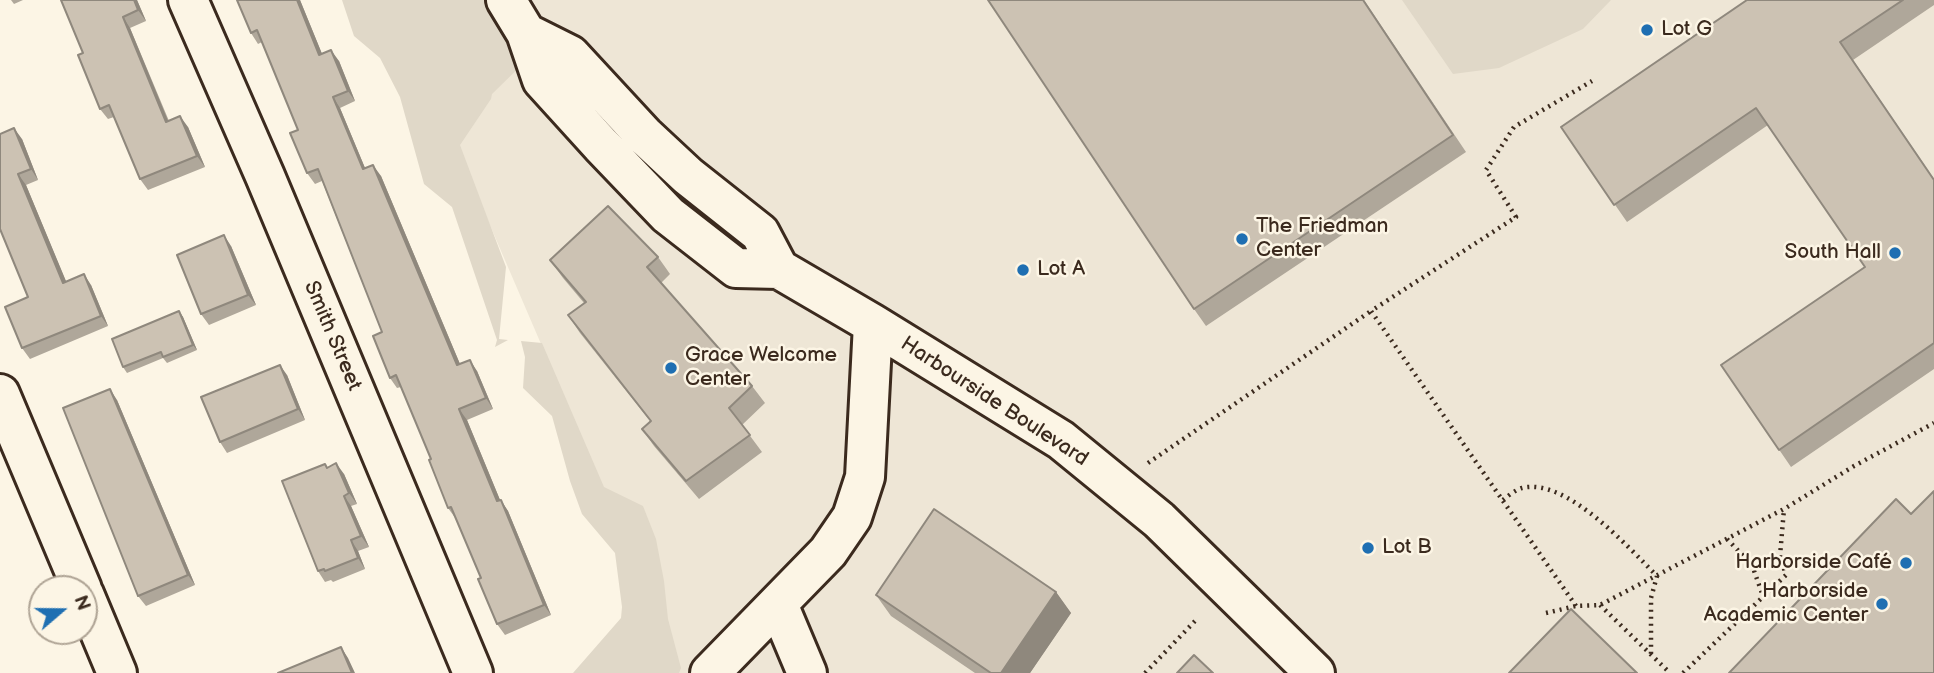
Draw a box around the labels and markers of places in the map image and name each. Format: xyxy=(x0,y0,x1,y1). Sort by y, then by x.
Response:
place label: Lot G xyxy=(1661,17,1712,43)
marker: Lot G xyxy=(1639,22,1655,38)
place label: The Friedman Center xyxy=(1256,214,1388,264)
marker: The Friedman Center xyxy=(1234,231,1250,247)
place label: South Hall xyxy=(1785,240,1881,266)
marker: South Hall xyxy=(1887,245,1903,261)
place label: Lot A xyxy=(1037,257,1085,283)
marker: Lot A xyxy=(1015,262,1031,278)
place label: Grace Welcome Center xyxy=(685,343,837,393)
marker: Grace Welcome Center xyxy=(663,360,679,376)
place label: Lot B xyxy=(1382,535,1432,561)
marker: Lot B xyxy=(1360,540,1376,556)
place label: Harborside Café xyxy=(1735,550,1892,576)
marker: Harborside Café xyxy=(1898,555,1914,571)
place label: Harborside Academic Center xyxy=(1704,579,1868,629)
marker: Harborside Academic Center xyxy=(1874,596,1890,612)

